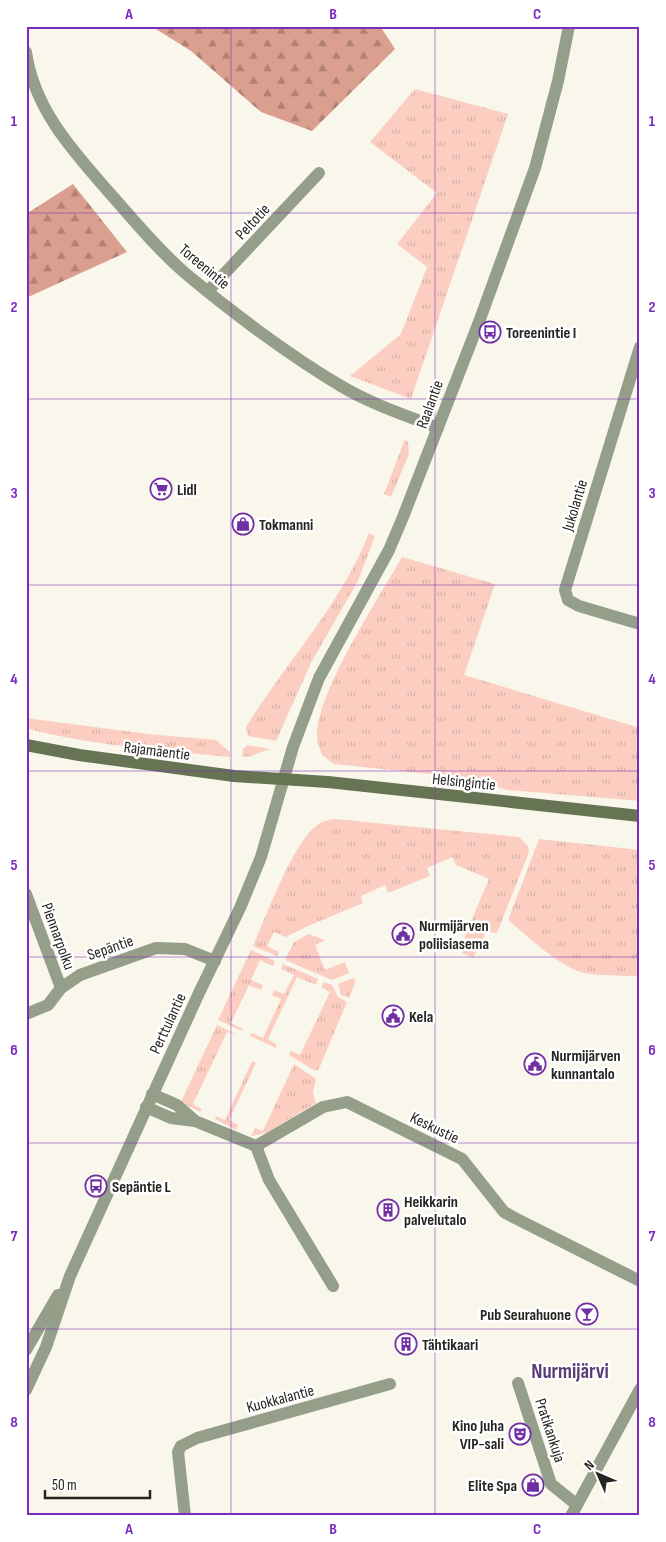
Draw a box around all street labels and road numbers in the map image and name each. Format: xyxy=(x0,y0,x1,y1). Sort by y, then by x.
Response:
street label: Peltotie xyxy=(232,200,274,244)
street label: Toreenintie xyxy=(175,240,233,294)
street label: Raalantie xyxy=(413,378,448,431)
street label: Jukolantie xyxy=(558,477,592,534)
street label: Rajamäentie xyxy=(123,738,191,765)
street label: Helsingintie xyxy=(431,770,497,795)
street label: Piennarpolku xyxy=(37,901,78,972)
street label: Sepäntie xyxy=(85,932,136,965)
street label: Perttulantie xyxy=(146,990,191,1057)
street label: Keskustie xyxy=(407,1108,462,1148)
street label: Kuokkalantie xyxy=(245,1381,316,1418)
street label: Pratikankuja xyxy=(530,1396,569,1465)

